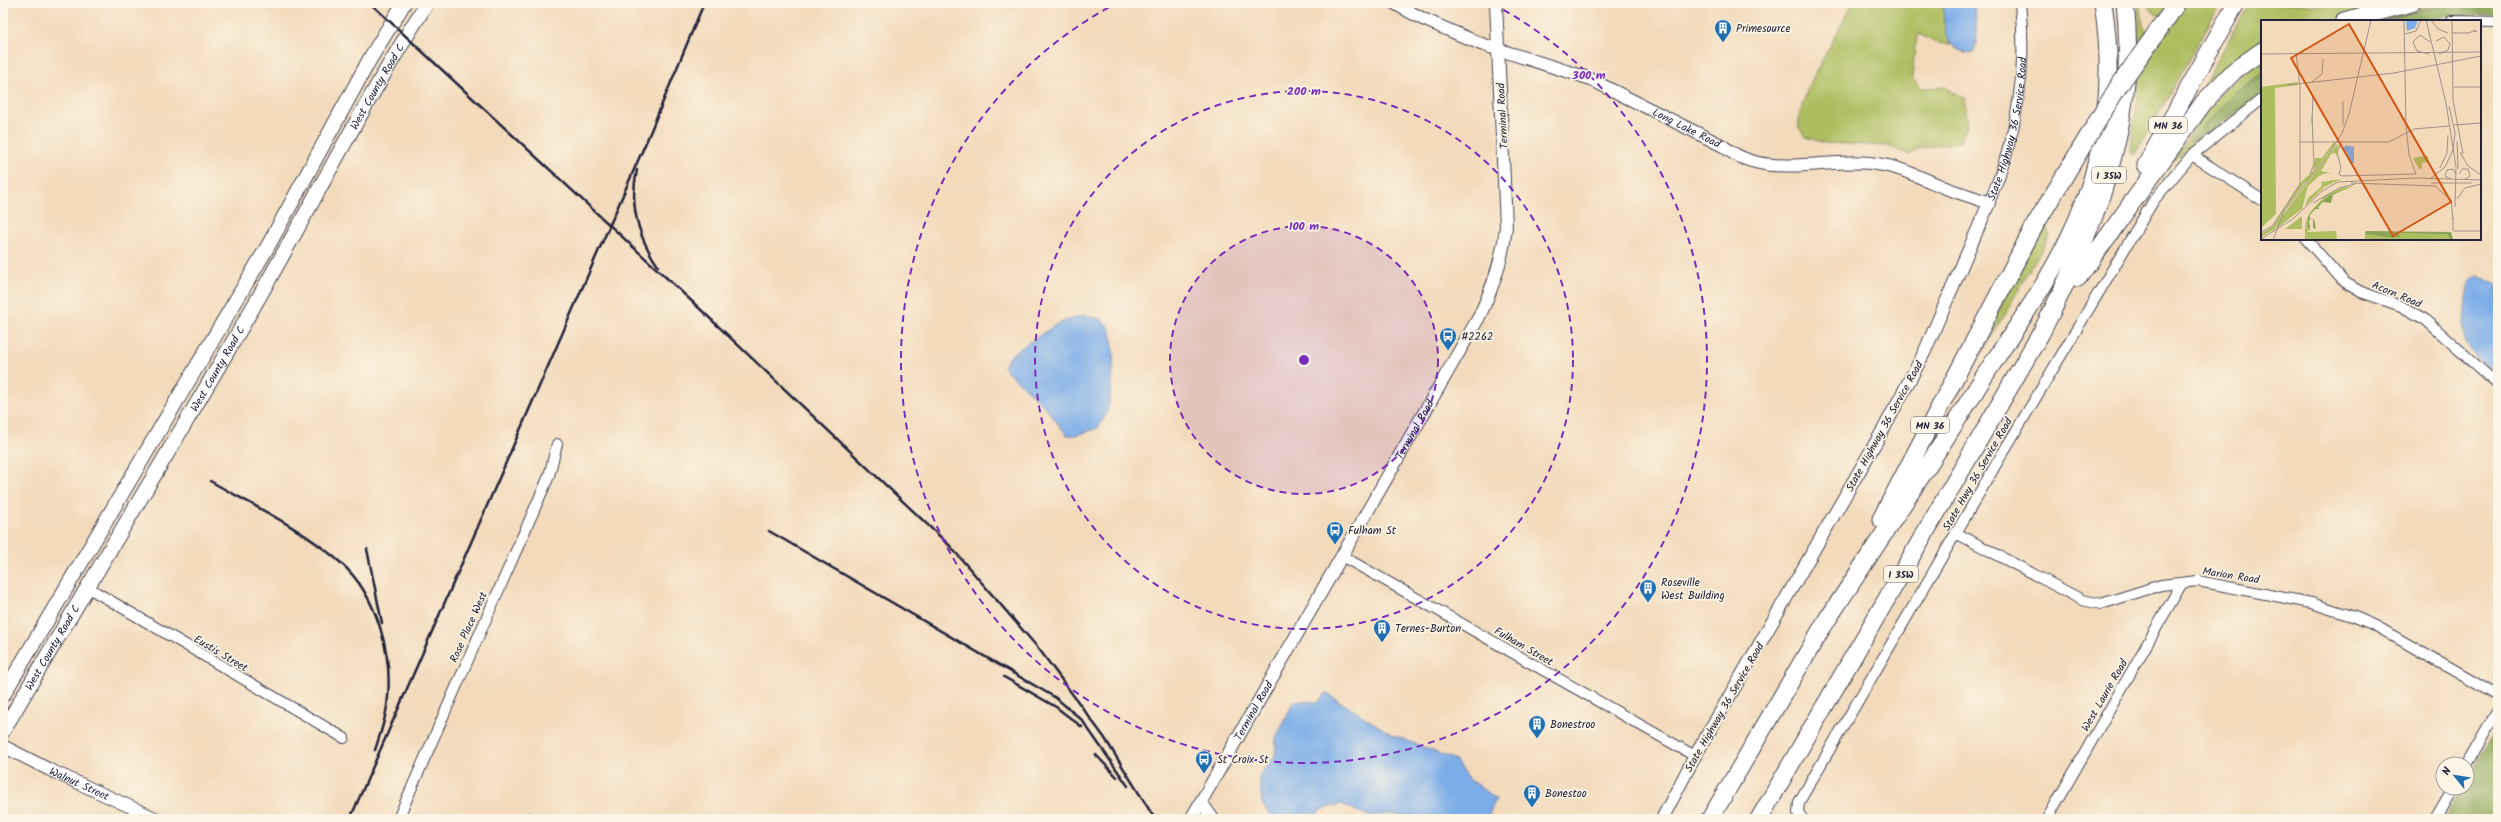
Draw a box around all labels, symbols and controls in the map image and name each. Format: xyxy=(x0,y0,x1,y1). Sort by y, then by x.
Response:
building icon: Primesource xyxy=(1713,18,1733,43)
place label: Primesource xyxy=(1736,20,1790,38)
inset map xyxy=(2261,20,2481,240)
street label: West County Road C xyxy=(346,40,410,133)
street label: State Highway 36 Service Road xyxy=(1983,56,2032,204)
text: 300 m xyxy=(1571,66,1606,85)
text: 200 m xyxy=(1287,82,1321,101)
street label: Terminal Road xyxy=(1492,82,1514,149)
street label: Long Lake Road xyxy=(1649,104,1724,154)
road number: MN 36 xyxy=(2149,117,2187,133)
road number: I 35W xyxy=(2092,167,2126,183)
text: 100 m xyxy=(1289,217,1319,236)
street label: Acorn Road xyxy=(2369,276,2425,314)
street label: West County Road C xyxy=(186,323,251,415)
bus stop icon: #2262 xyxy=(1438,326,1458,351)
place label: #2262 xyxy=(1461,328,1494,346)
centre of rings xyxy=(1297,353,1311,367)
street label: State Highway 36 Service Road xyxy=(1841,357,1929,495)
street label: Terminal Road xyxy=(1391,396,1440,463)
street label: State Hwy 36 Service Road xyxy=(1938,414,2018,534)
road number: MN 36 xyxy=(1911,417,1949,433)
bus stop icon: Fulham St xyxy=(1325,520,1345,545)
place label: Fulham St xyxy=(1348,522,1397,540)
street label: Marion Road xyxy=(2201,563,2261,589)
road number: I 35W xyxy=(1884,566,1918,582)
place label: Roseville West Building xyxy=(1661,574,1725,605)
building icon: Roseville West Building xyxy=(1638,578,1658,603)
street label: Rose Place West xyxy=(445,588,493,666)
street label: West County Road C xyxy=(21,601,85,694)
building icon: Ternes-Burton xyxy=(1372,618,1392,643)
place label: Ternes-Burton xyxy=(1395,620,1461,638)
street label: Fulham Street xyxy=(1490,623,1557,671)
street label: Eustis Street xyxy=(190,631,252,677)
street label: State Highway 36 Service Road xyxy=(1680,639,1770,776)
street label: West Laurie Road xyxy=(2077,655,2133,735)
street label: Terminal Road xyxy=(1230,677,1279,744)
building icon: Bonestroo xyxy=(1527,714,1547,739)
place label: Bonestroo xyxy=(1550,716,1595,734)
bus stop icon: St Croix St xyxy=(1194,749,1214,774)
place label: St Croix St xyxy=(1217,751,1269,769)
north arrow xyxy=(2435,756,2475,796)
street label: Walnut Street xyxy=(46,763,113,806)
text: N xyxy=(2438,764,2457,779)
building icon: Bonestoo xyxy=(1522,783,1542,808)
place label: Bonestoo xyxy=(1545,785,1587,803)

